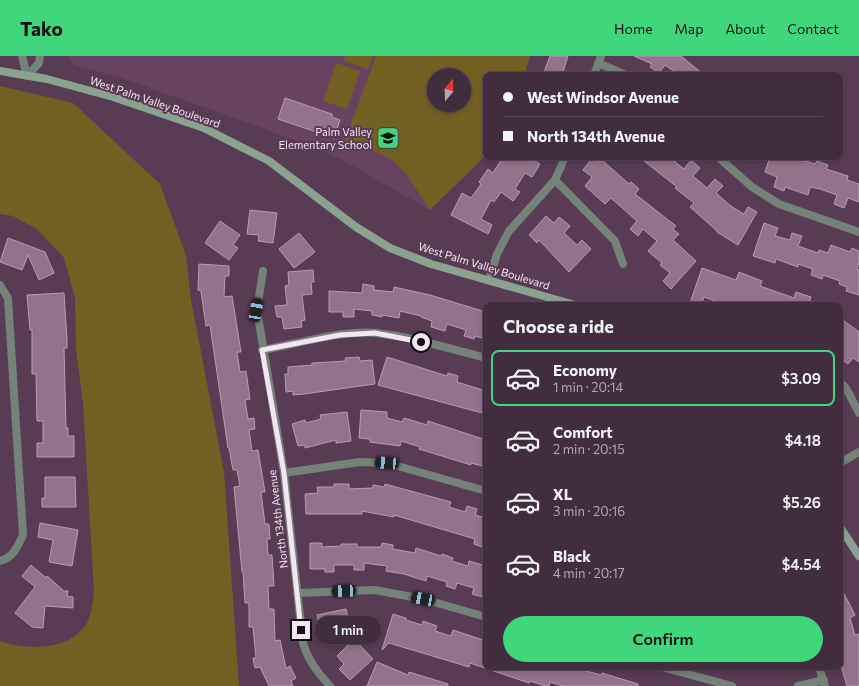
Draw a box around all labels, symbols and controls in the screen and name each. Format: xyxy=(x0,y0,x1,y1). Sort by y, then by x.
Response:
text: Tako xyxy=(20,17,63,40)
text: Home xyxy=(614,20,653,37)
text: Map xyxy=(675,20,703,37)
text: About xyxy=(725,20,765,37)
text: Contact xyxy=(787,20,839,37)
north arrow xyxy=(427,68,471,112)
map controls xyxy=(427,68,471,112)
street label: West Palm Valley Boulevard xyxy=(88,73,222,130)
text: West Windsor Avenue xyxy=(527,88,679,106)
place label: Palm Valley Elementary School xyxy=(279,125,372,151)
school or university icon: Palm Valley Elementary School xyxy=(375,125,401,151)
text: North 134th Avenue xyxy=(527,127,665,145)
street label: West Palm Valley Boulevard xyxy=(417,239,552,292)
car xyxy=(248,297,264,323)
text: Choose a ride xyxy=(503,315,614,337)
route start xyxy=(412,333,430,351)
icon: car xyxy=(505,360,541,396)
text: Economy xyxy=(553,361,617,379)
text: $3.09 xyxy=(781,369,821,387)
text: 1 min · 20:14 xyxy=(553,379,623,395)
icon: car xyxy=(505,422,541,458)
text: Comfort xyxy=(553,423,613,441)
text: $4.18 xyxy=(785,431,821,449)
text: 2 min · 20:15 xyxy=(553,441,625,457)
car xyxy=(375,456,399,470)
street label: North 134th Avenue xyxy=(265,469,290,569)
icon: car xyxy=(505,484,541,520)
text: XL xyxy=(553,485,572,503)
text: $5.26 xyxy=(783,493,821,511)
text: 3 min · 20:16 xyxy=(553,503,625,519)
icon: car xyxy=(505,546,541,582)
text: Black xyxy=(553,547,591,565)
text: $4.54 xyxy=(782,555,821,573)
text: 4 min · 20:17 xyxy=(553,565,625,581)
car xyxy=(332,585,356,597)
car xyxy=(410,591,436,607)
callout: 1 min xyxy=(315,616,381,644)
button: Confirm xyxy=(503,616,823,662)
route end xyxy=(292,621,310,639)
text: 1 min xyxy=(333,622,363,638)

